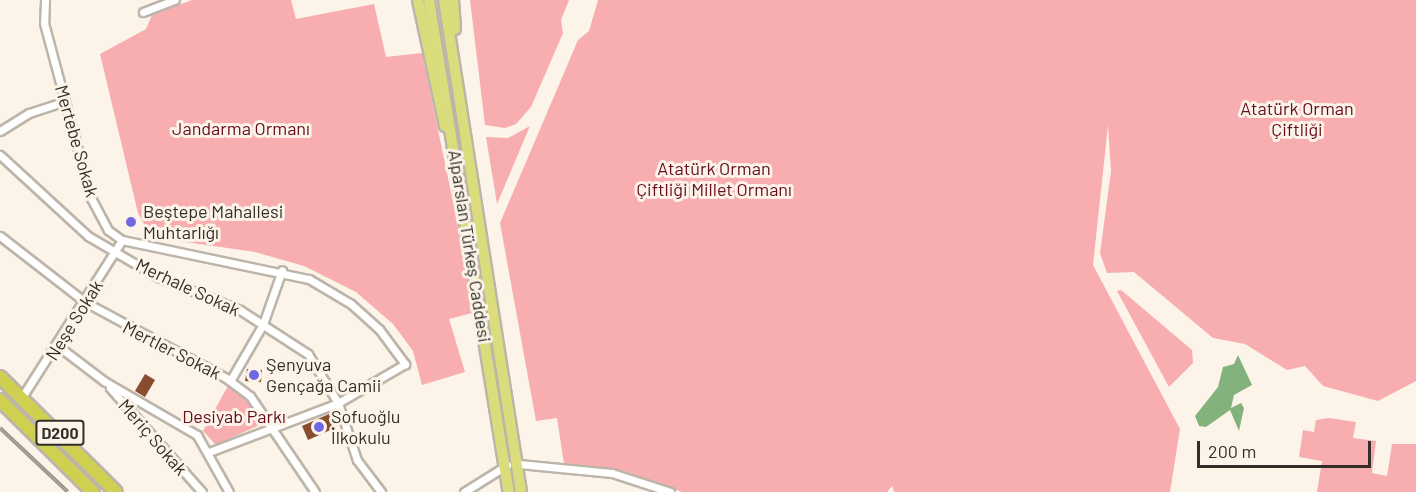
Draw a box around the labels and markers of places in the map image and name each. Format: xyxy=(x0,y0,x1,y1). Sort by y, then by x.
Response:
place label: Beştepe Mahallesi Muhtarlığı xyxy=(143,201,283,244)
marker: Beştepe Mahallesi Muhtarlığı xyxy=(124,215,138,229)
place label: Şenyuva Gençağa Camii xyxy=(266,354,381,397)
marker: Şenyuva Gençağa Camii xyxy=(247,368,261,382)
place label: Sofuoğlu İlkokulu xyxy=(331,406,400,448)
marker: Sofuoğlu İlkokulu xyxy=(312,420,326,434)

